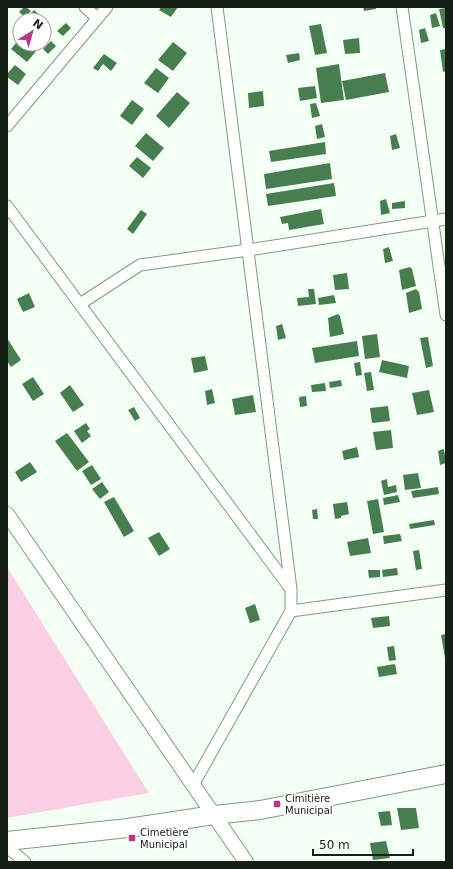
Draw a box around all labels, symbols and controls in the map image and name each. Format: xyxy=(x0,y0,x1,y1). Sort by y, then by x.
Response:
north arrow xyxy=(12,12,52,52)
text: N xyxy=(30,16,45,32)
place label: Cimitière Municipal xyxy=(285,793,333,816)
marker: Cimitière Municipal xyxy=(272,799,282,809)
place label: Cimetière Municipal xyxy=(140,827,189,850)
scale bar xyxy=(313,831,413,857)
marker: Cimetière Municipal xyxy=(127,833,137,843)
text: 50 m xyxy=(319,838,350,852)

